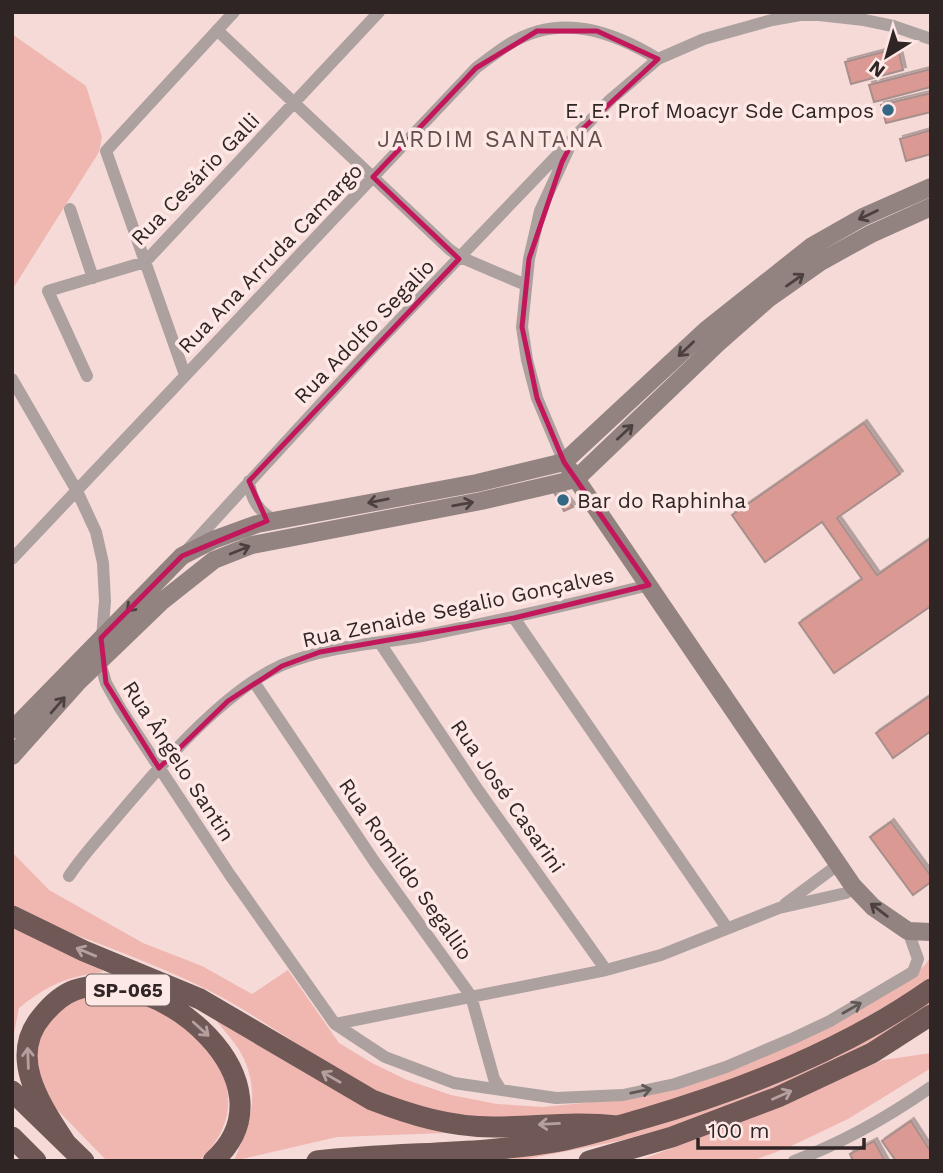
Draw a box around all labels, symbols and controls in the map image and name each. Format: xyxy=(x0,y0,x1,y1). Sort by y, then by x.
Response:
north arrow xyxy=(852,21,922,91)
text: N xyxy=(865,56,890,83)
place label: E. E. Prof Moacyr Sde Campos xyxy=(565,98,874,123)
marker: E. E. Prof Moacyr Sde Campos xyxy=(880,102,896,118)
street label: Rua Cesário Galli xyxy=(126,108,264,250)
district label: JARDIM SANTANA xyxy=(377,126,605,153)
street label: Rua Ana Arruda Camargo xyxy=(173,158,367,358)
one-way arrow xyxy=(858,209,879,222)
street label: Rua Adolfo Segalio xyxy=(289,254,439,408)
one-way arrow xyxy=(785,273,804,288)
one-way arrow xyxy=(678,341,695,358)
one-way arrow xyxy=(616,424,634,440)
place label: Bar do Raphinha xyxy=(577,488,746,513)
marker: Bar do Raphinha xyxy=(555,492,571,508)
one-way arrow xyxy=(367,495,390,508)
one-way arrow xyxy=(451,497,474,510)
one-way arrow xyxy=(229,542,250,555)
street label: Rua Zenaide Segalio Gonçalves xyxy=(300,562,616,652)
one-way arrow xyxy=(125,595,142,612)
street label: Rua Ângelo Santin xyxy=(118,676,240,846)
one-way arrow xyxy=(50,696,66,714)
street label: Rua José Casarini xyxy=(446,715,570,877)
street label: Rua Romildo Segallio xyxy=(334,773,478,965)
one-way arrow xyxy=(870,903,889,917)
one-way arrow xyxy=(76,944,97,957)
road number: SP-065 xyxy=(86,974,170,1006)
one-way arrow xyxy=(842,1001,862,1015)
one-way arrow xyxy=(192,1021,210,1037)
one-way arrow xyxy=(22,1047,35,1070)
one-way arrow xyxy=(322,1070,342,1084)
one-way arrow xyxy=(629,1084,652,1098)
one-way arrow xyxy=(770,1088,792,1101)
scale bar xyxy=(698,1106,864,1150)
one-way arrow xyxy=(538,1118,561,1131)
text: 100 m xyxy=(708,1118,770,1143)

